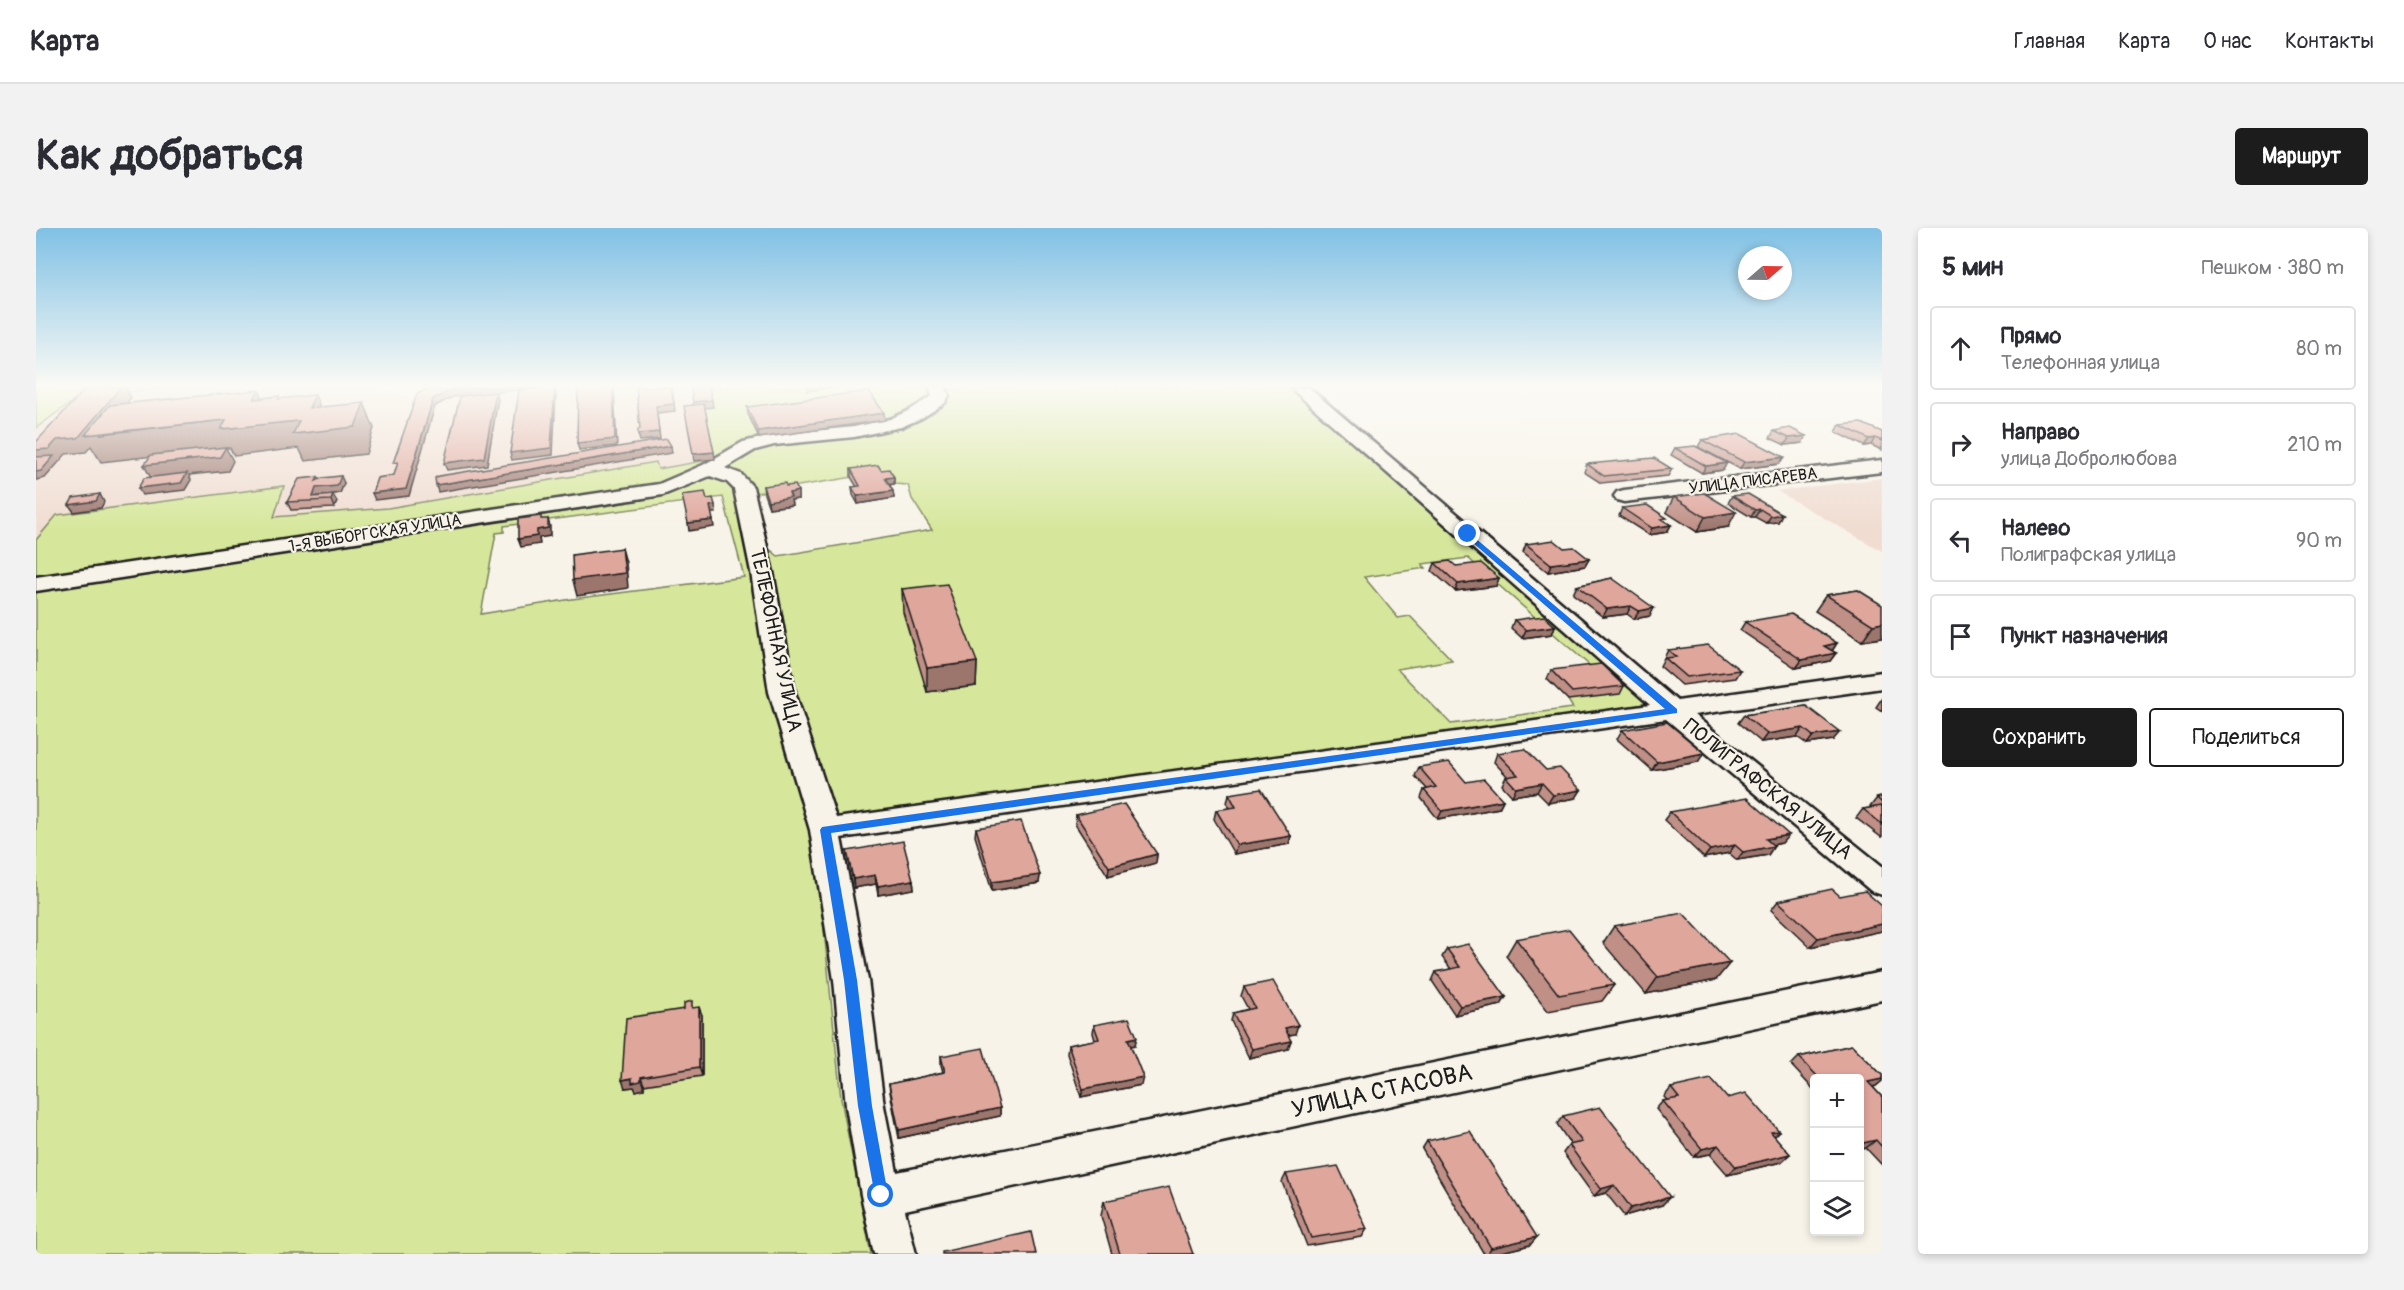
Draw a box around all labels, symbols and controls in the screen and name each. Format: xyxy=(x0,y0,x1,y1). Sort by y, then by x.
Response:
text: Карта xyxy=(30,24,99,59)
text: Главная xyxy=(2014,28,2085,55)
text: Карта xyxy=(2118,28,2170,55)
text: О нас xyxy=(2203,28,2252,55)
text: Контакты xyxy=(2285,28,2374,55)
button: Маршрут xyxy=(2235,128,2368,185)
text: Как добраться xyxy=(36,130,303,182)
north arrow xyxy=(1738,246,1792,300)
text: 5 мин xyxy=(1942,251,2003,283)
text: Пешком · 380 m xyxy=(2202,255,2344,280)
text: Прямо xyxy=(2001,322,2061,350)
icon: ahead xyxy=(1944,332,1977,365)
text: 80 m xyxy=(2296,336,2342,361)
text: Телефонная улица xyxy=(2001,350,2160,375)
text: Направо xyxy=(2001,418,2080,446)
icon: right xyxy=(1944,428,1977,461)
text: 210 m xyxy=(2287,432,2342,457)
text: улица Добролюбова xyxy=(2001,446,2177,471)
street label: УЛИЦА ПИСАРЕВА xyxy=(1688,463,1818,499)
street label: 1-Я ВЫБОРГСКАЯ УЛИЦА xyxy=(287,509,463,557)
text: Налево xyxy=(2001,514,2070,542)
route end xyxy=(1454,520,1480,546)
icon: left xyxy=(1944,524,1977,557)
text: 90 m xyxy=(2296,528,2342,553)
text: Полиграфская улица xyxy=(2001,542,2176,567)
street label: ТЕЛЕФОННАЯ УЛИЦА xyxy=(744,546,808,734)
icon: arrive xyxy=(1944,620,1977,653)
text: Пункт назначения xyxy=(2001,622,2168,650)
button: Сохранить xyxy=(1942,708,2137,767)
button: Поделиться xyxy=(2149,708,2344,767)
street label: ПОЛИГРАФСКАЯ УЛИЦА xyxy=(1678,713,1858,865)
street label: УЛИЦА СТАСОВА xyxy=(1289,1058,1475,1124)
map controls xyxy=(1810,1074,1864,1236)
button: + xyxy=(1810,1074,1864,1128)
button: − xyxy=(1810,1128,1864,1182)
route start xyxy=(867,1181,893,1207)
button: layers xyxy=(1810,1182,1864,1236)

